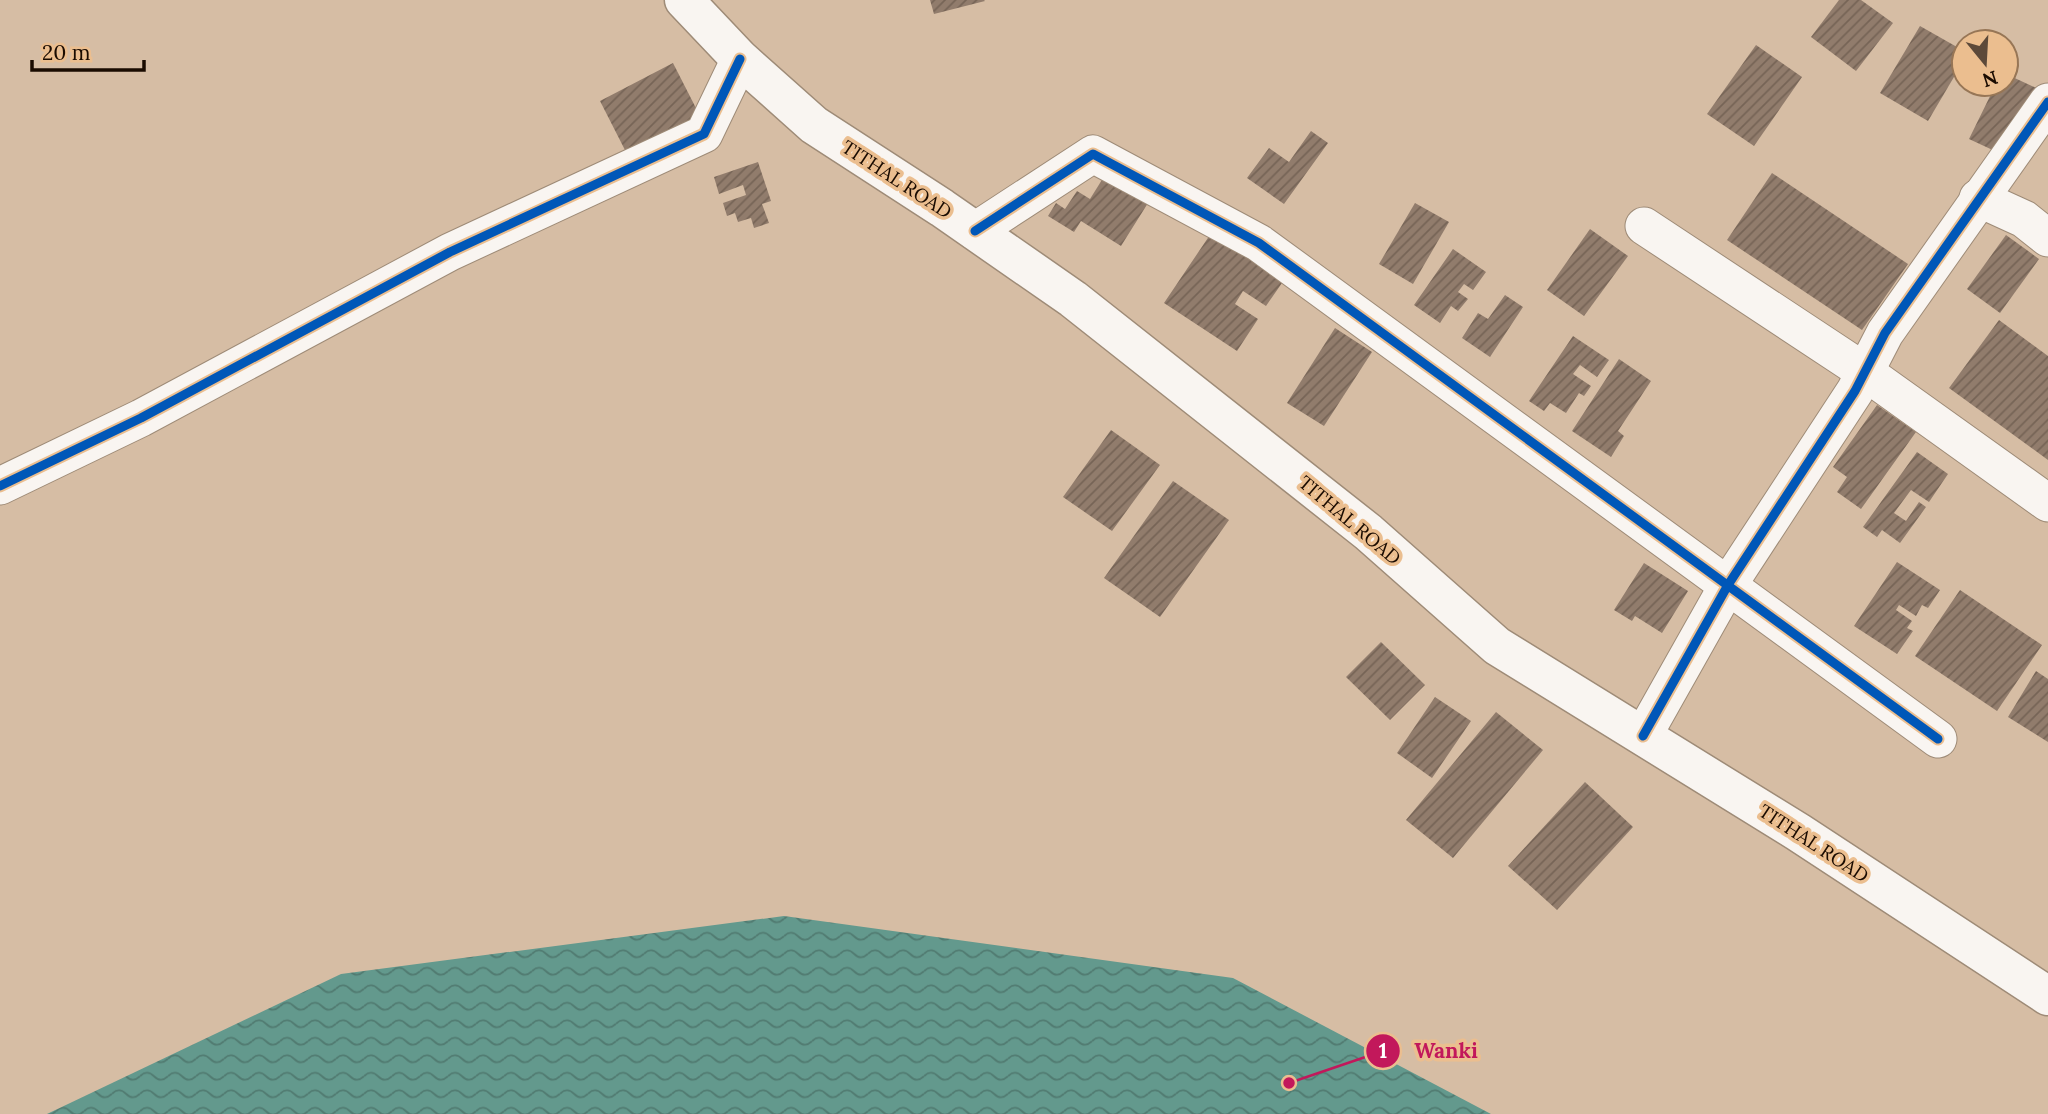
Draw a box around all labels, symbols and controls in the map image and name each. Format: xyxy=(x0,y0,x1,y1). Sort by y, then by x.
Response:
scale bar xyxy=(32,28,144,72)
north arrow xyxy=(1950,28,2020,98)
text: 20 m xyxy=(42,39,91,66)
text: N xyxy=(1979,65,2001,93)
street label: TITHAL ROAD xyxy=(838,135,956,223)
street label: TITHAL ROAD xyxy=(1294,470,1406,570)
street label: TITHAL ROAD xyxy=(1755,799,1873,887)
callout: Wanki xyxy=(1365,1030,1492,1072)
text: 1 xyxy=(1379,1037,1387,1064)
text: Wanki xyxy=(1414,1037,1478,1064)

